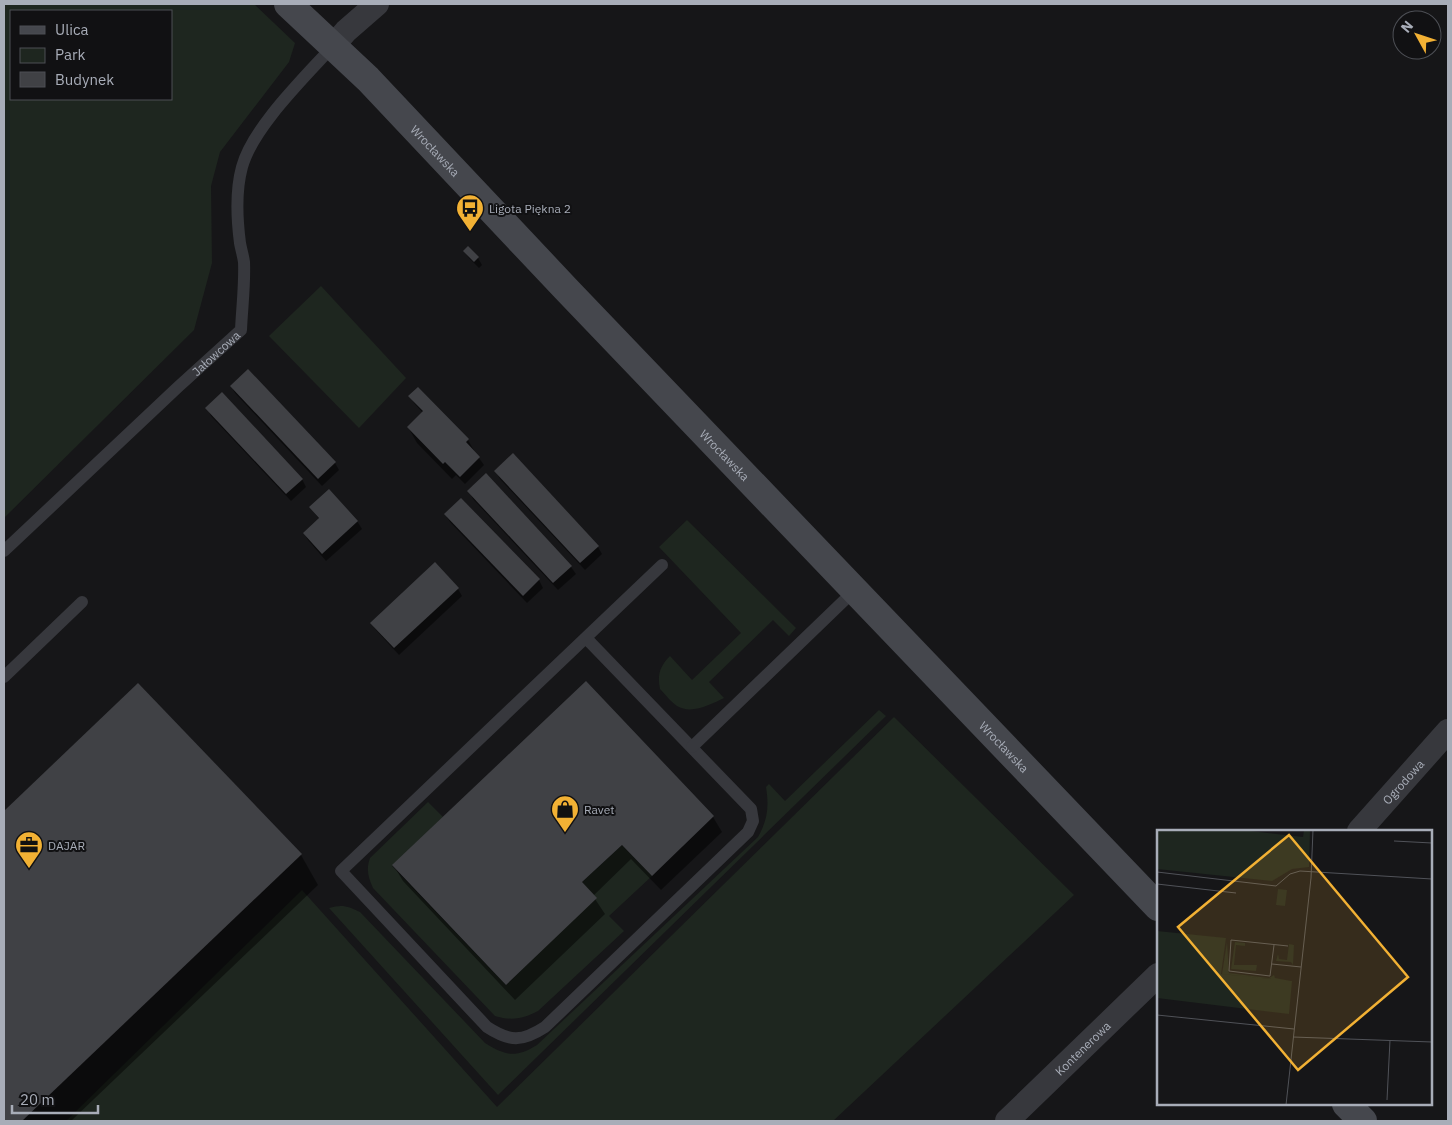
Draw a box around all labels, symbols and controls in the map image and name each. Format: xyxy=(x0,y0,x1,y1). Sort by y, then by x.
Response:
legend xyxy=(10,10,172,100)
north arrow xyxy=(1392,10,1442,60)
text: N xyxy=(1397,17,1417,36)
text: Ulica xyxy=(55,20,89,39)
text: Park xyxy=(55,45,85,64)
text: Budynek xyxy=(55,70,114,89)
street label: Wrocławska xyxy=(408,122,464,180)
bus stop icon: Ligota Piękna 2 xyxy=(455,193,485,232)
place label: Ligota Piękna 2 xyxy=(489,201,571,216)
street label: Jałowcowa xyxy=(189,327,243,379)
street label: Wrocławska xyxy=(697,426,753,484)
street label: Wrocławska xyxy=(976,718,1033,776)
street label: Ogrodowa xyxy=(1379,756,1427,807)
shop icon: Ravet xyxy=(550,794,580,833)
place label: Ravet xyxy=(584,802,614,817)
office icon: DAJAR xyxy=(14,830,44,869)
inset map xyxy=(1157,830,1432,1105)
place label: DAJAR xyxy=(48,838,85,853)
street label: Kontenerowa xyxy=(1052,1017,1114,1078)
scale bar xyxy=(12,1082,99,1114)
text: 20 m xyxy=(20,1090,55,1109)

